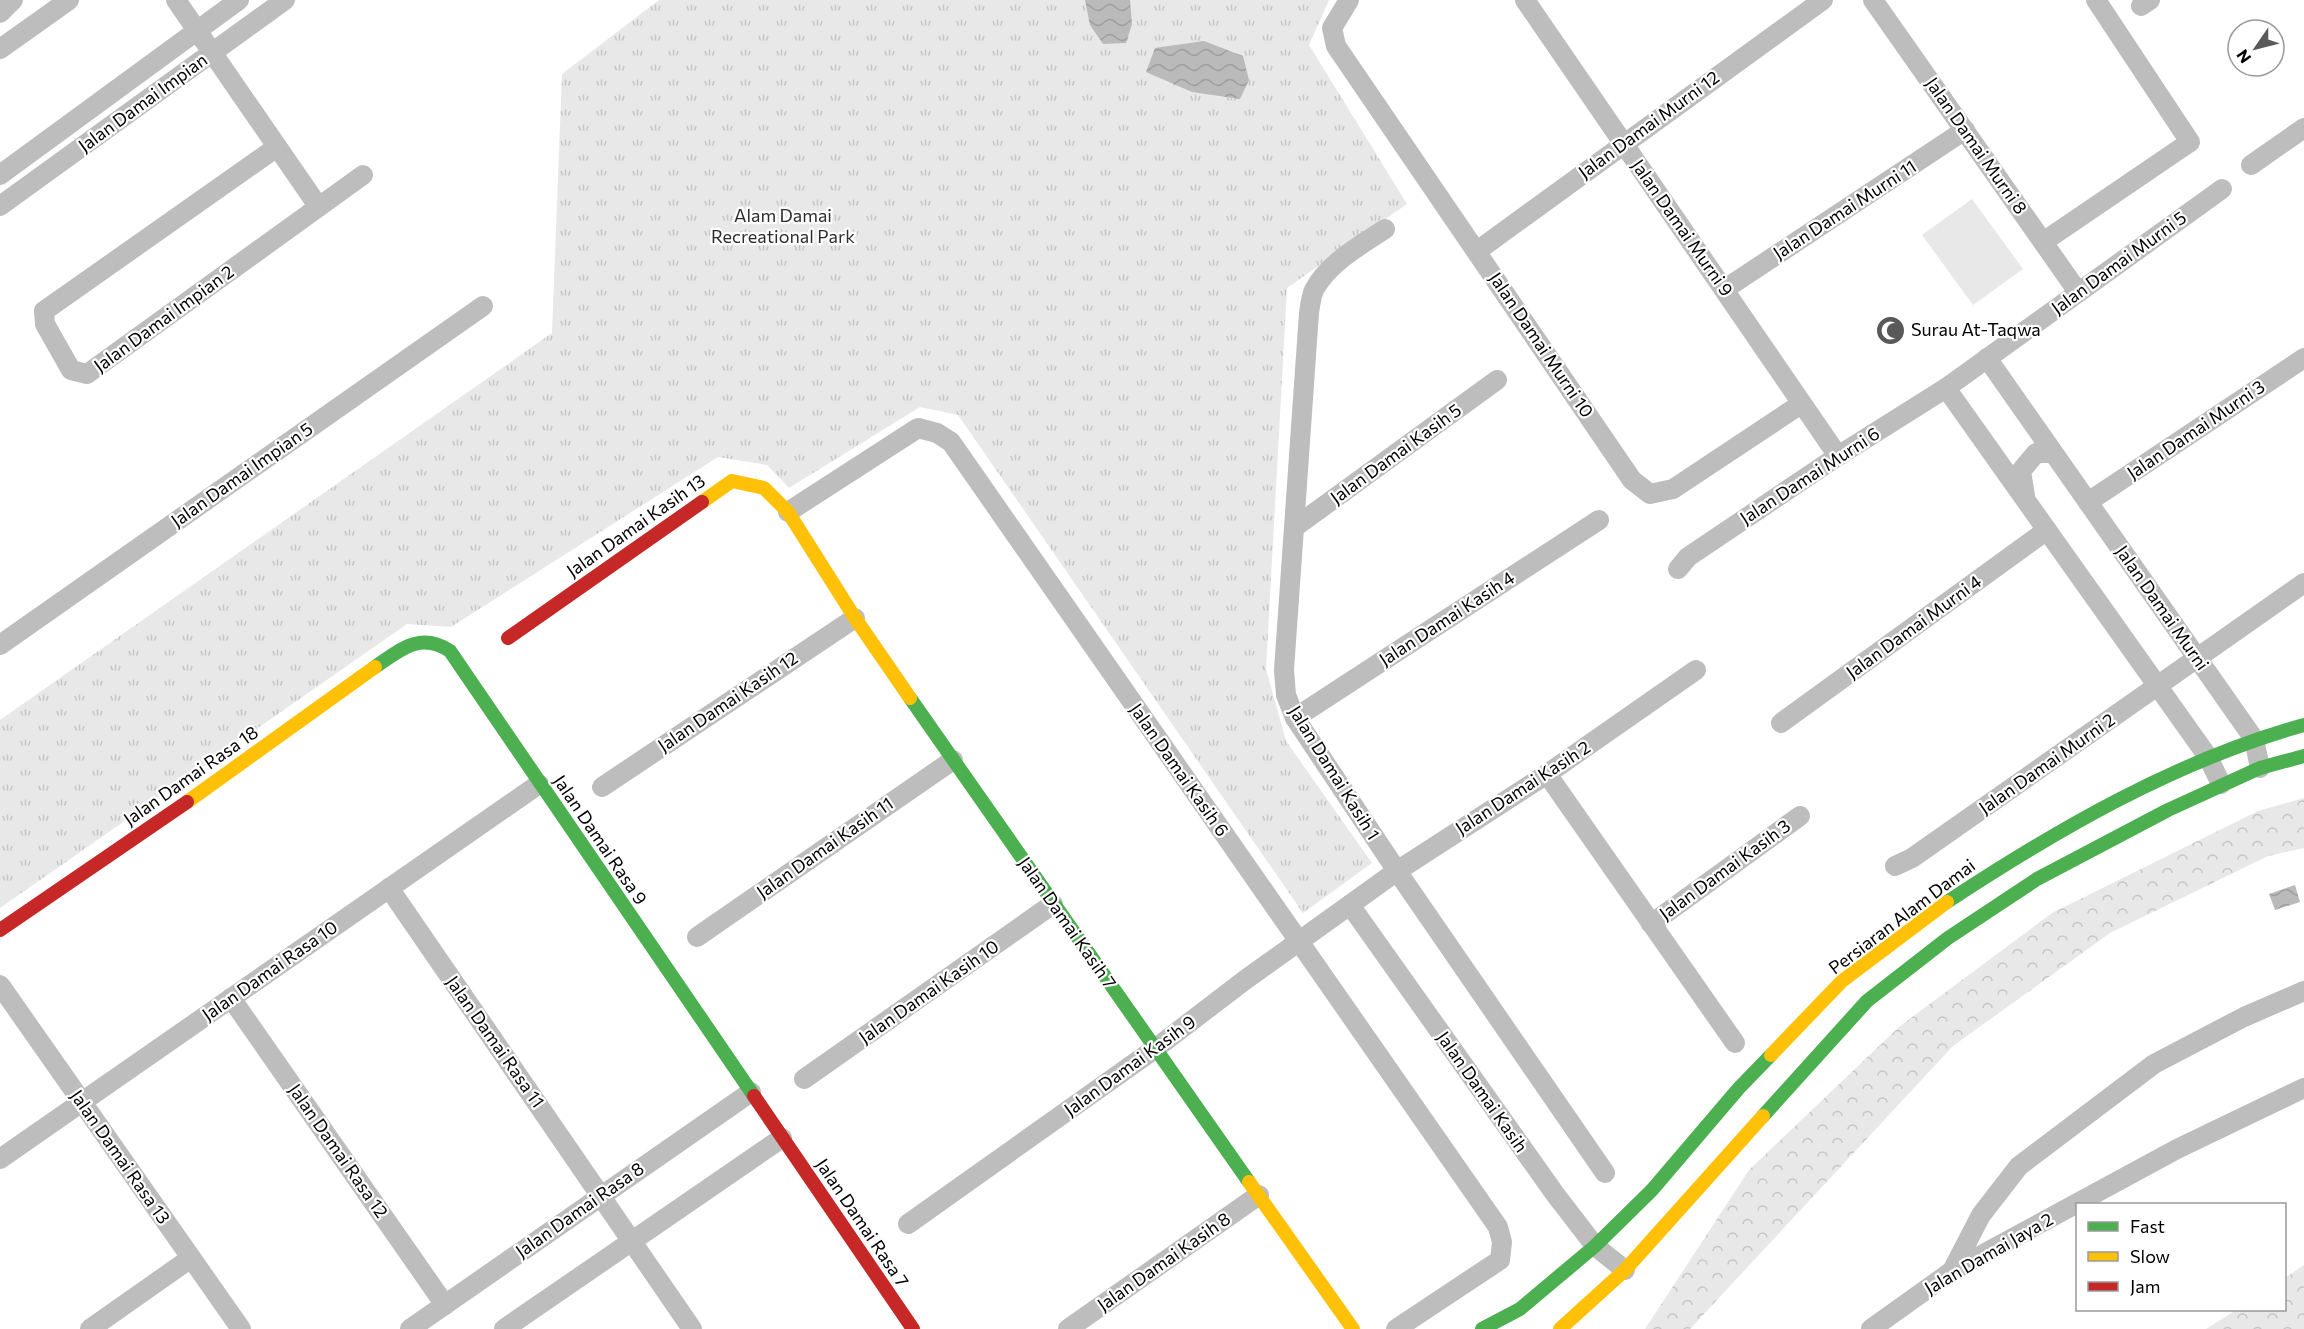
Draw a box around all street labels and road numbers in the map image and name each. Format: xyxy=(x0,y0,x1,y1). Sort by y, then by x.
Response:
street label: Jalan Damai Impian xyxy=(74,48,211,156)
street label: Jalan Damai Murni 12 xyxy=(1574,66,1723,183)
street label: Jalan Damai Murni 8 xyxy=(1921,73,2032,218)
street label: Jalan Damai Murni 9 xyxy=(1627,155,1738,300)
street label: Jalan Damai Murni 11 xyxy=(1769,155,1920,264)
street label: Jalan Damai Murni 5 xyxy=(2047,206,2190,319)
street label: Jalan Damai Impian 2 xyxy=(89,260,238,376)
street label: Jalan Damai Murni 10 xyxy=(1485,268,1599,421)
street label: Jalan Damai Murni 3 xyxy=(2122,375,2268,483)
street label: Jalan Damai Kasih 5 xyxy=(1326,398,1465,508)
street label: Jalan Damai Impian 5 xyxy=(166,417,316,531)
street label: Jalan Damai Murni 6 xyxy=(1736,422,1883,529)
street label: Jalan Damai Kasih 13 xyxy=(562,469,709,581)
street label: Jalan Damai Murni xyxy=(2111,541,2214,674)
street label: Jalan Damai Kasih 4 xyxy=(1375,566,1519,670)
street label: Jalan Damai Murni 4 xyxy=(1841,570,1986,683)
street label: Jalan Damai Kasih 12 xyxy=(653,646,802,756)
street label: Jalan Damai Kasih 6 xyxy=(1126,699,1234,840)
street label: Jalan Damai Kasih 1 xyxy=(1285,701,1385,844)
street label: Jalan Damai Murni 2 xyxy=(1974,708,2119,818)
street label: Jalan Damai Rasa 18 xyxy=(119,720,262,830)
street label: Jalan Damai Kasih 2 xyxy=(1451,735,1594,839)
street label: Jalan Damai Rasa 9 xyxy=(549,770,652,908)
street label: Jalan Damai Kasih 11 xyxy=(752,792,897,903)
street label: Jalan Damai Kasih 3 xyxy=(1655,814,1794,924)
street label: Jalan Damai Kasih 7 xyxy=(1014,852,1122,993)
street label: Persiaran Alam Damai xyxy=(1824,854,1979,978)
street label: Jalan Damai Rasa 10 xyxy=(198,915,341,1025)
street label: Jalan Damai Kasih 10 xyxy=(854,935,1003,1048)
street label: Jalan Damai Rasa 11 xyxy=(442,971,550,1112)
street label: Jalan Damai Kasih 9 xyxy=(1059,1010,1199,1120)
street label: Jalan Damai Kasih xyxy=(1433,1027,1533,1156)
street label: Jalan Damai Rasa 12 xyxy=(284,1079,393,1222)
street label: Jalan Damai Rasa 13 xyxy=(66,1085,175,1228)
street label: Jalan Damai Rasa 7 xyxy=(812,1154,914,1291)
street label: Jalan Damai Rasa 8 xyxy=(511,1157,648,1262)
street label: Jalan Damai Kasih 8 xyxy=(1093,1207,1234,1315)
street label: Jalan Damai Jaya 2 xyxy=(1920,1207,2057,1299)

